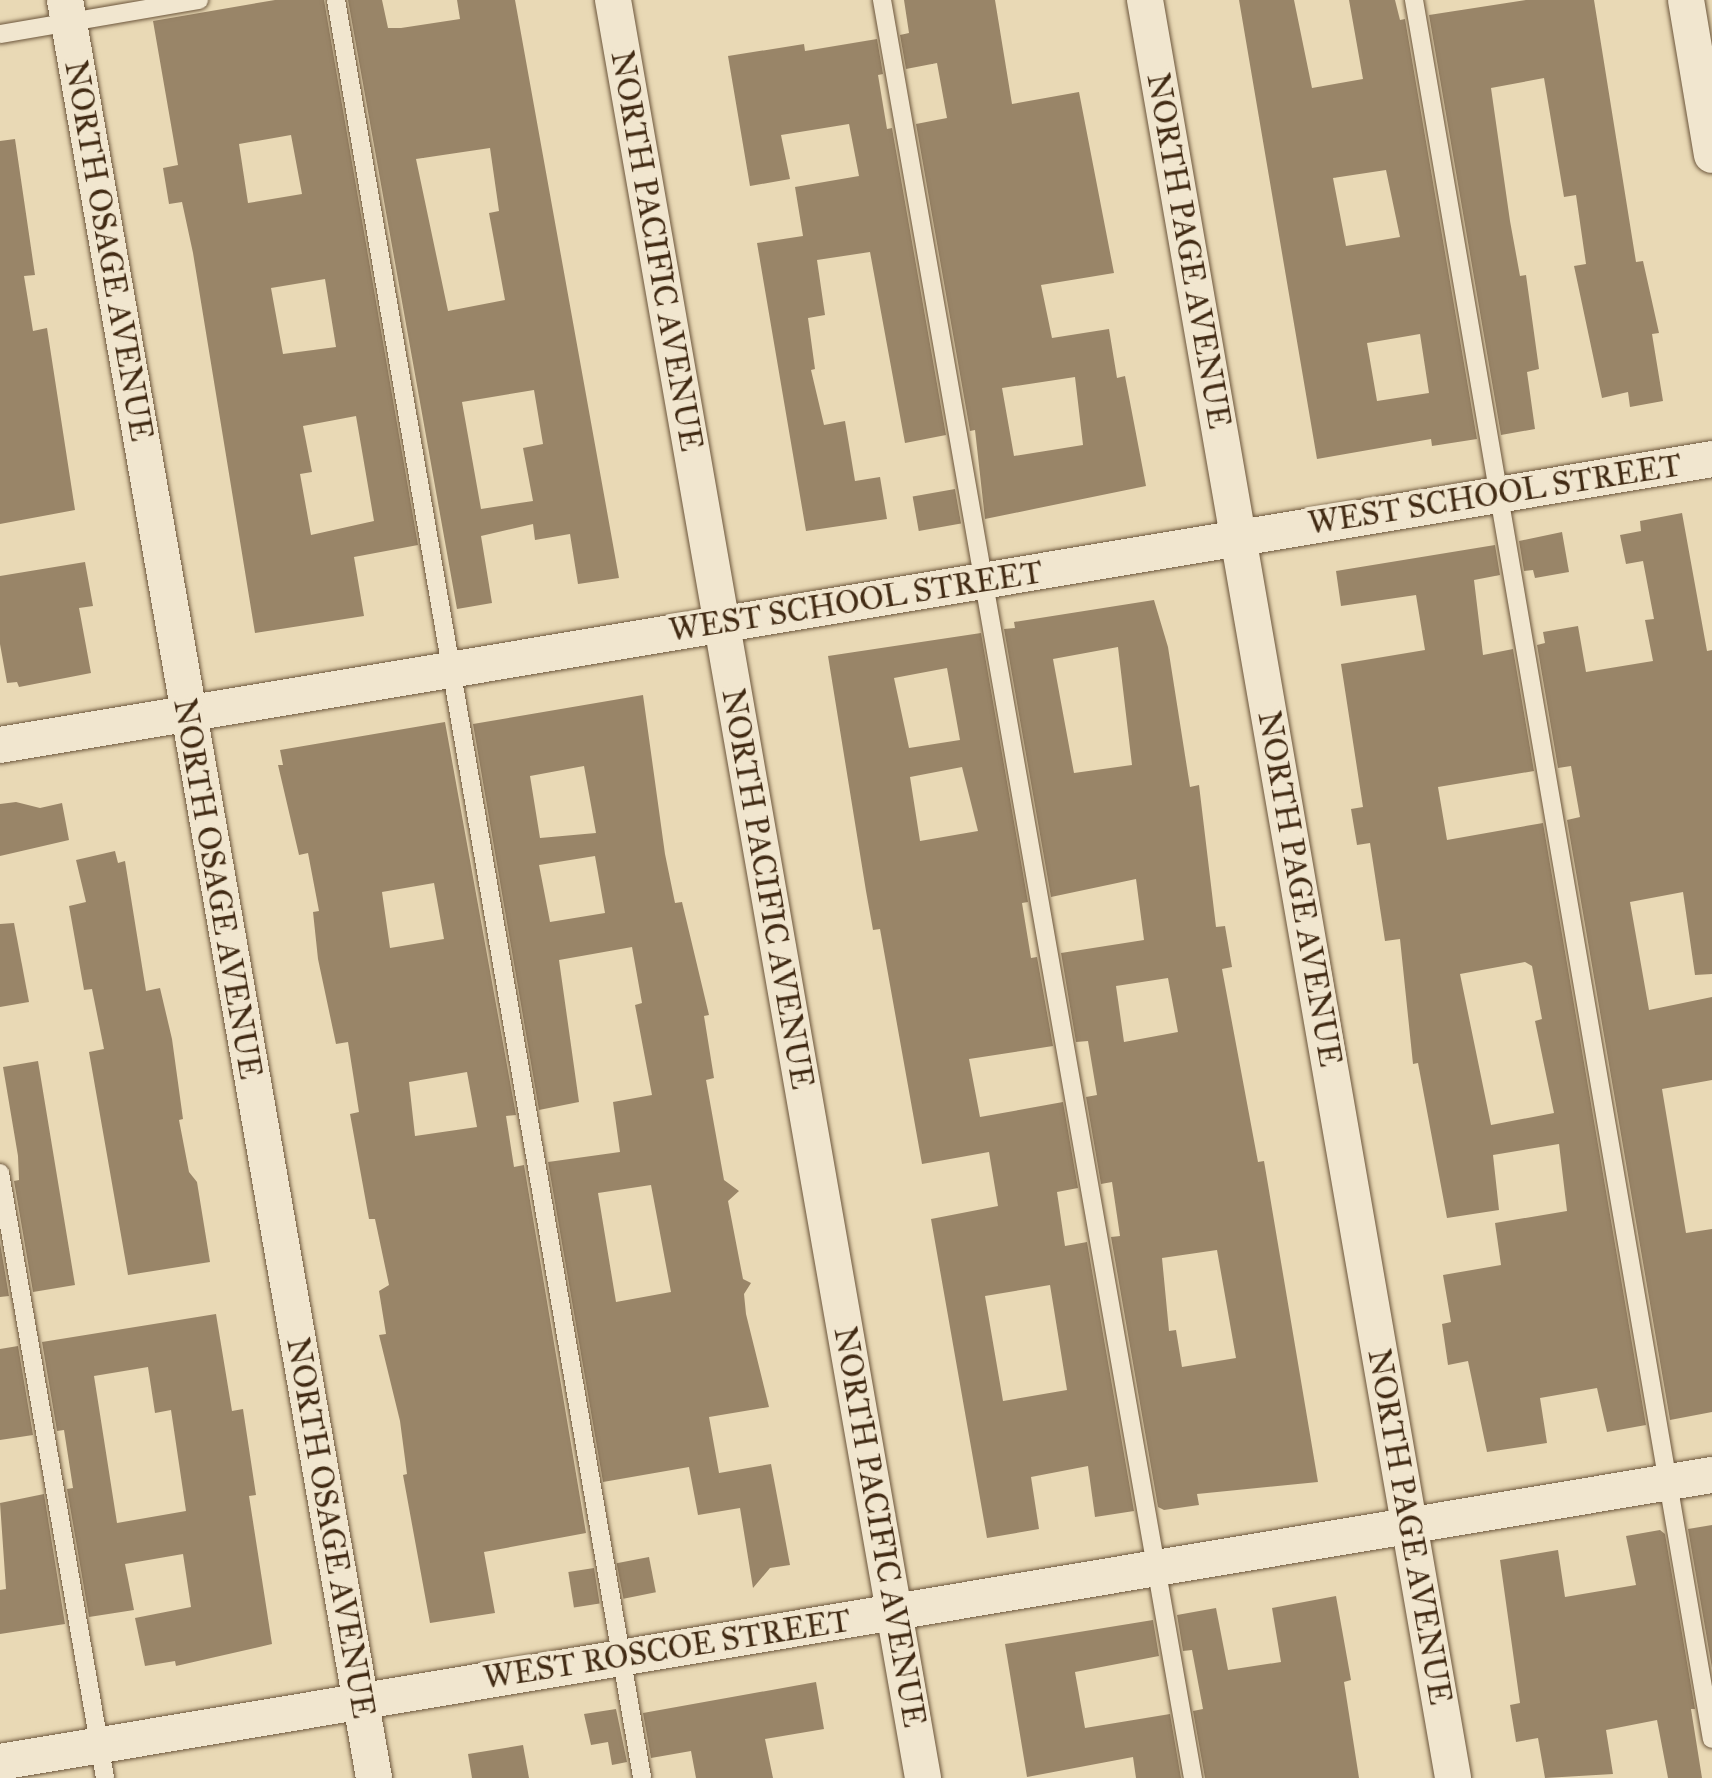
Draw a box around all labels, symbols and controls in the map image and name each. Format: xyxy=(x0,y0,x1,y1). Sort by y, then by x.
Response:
street label: NORTH PACIFIC AVENUE xyxy=(602,48,710,454)
street label: NORTH OSAGE AVENUE xyxy=(56,58,160,444)
street label: NORTH PAGE AVENUE xyxy=(1138,70,1238,432)
street label: WEST SCHOOL STREET xyxy=(1305,446,1685,544)
street label: WEST SCHOOL STREET xyxy=(666,553,1046,651)
street label: NORTH PACIFIC AVENUE xyxy=(713,686,821,1092)
street label: NORTH OSAGE AVENUE xyxy=(165,696,269,1082)
street label: NORTH PAGE AVENUE xyxy=(1249,708,1349,1070)
street label: NORTH PACIFIC AVENUE xyxy=(825,1324,933,1730)
street label: NORTH OSAGE AVENUE xyxy=(278,1335,382,1721)
street label: NORTH PAGE AVENUE xyxy=(1359,1346,1459,1708)
street label: WEST ROSCOE STREET xyxy=(481,1602,853,1698)

